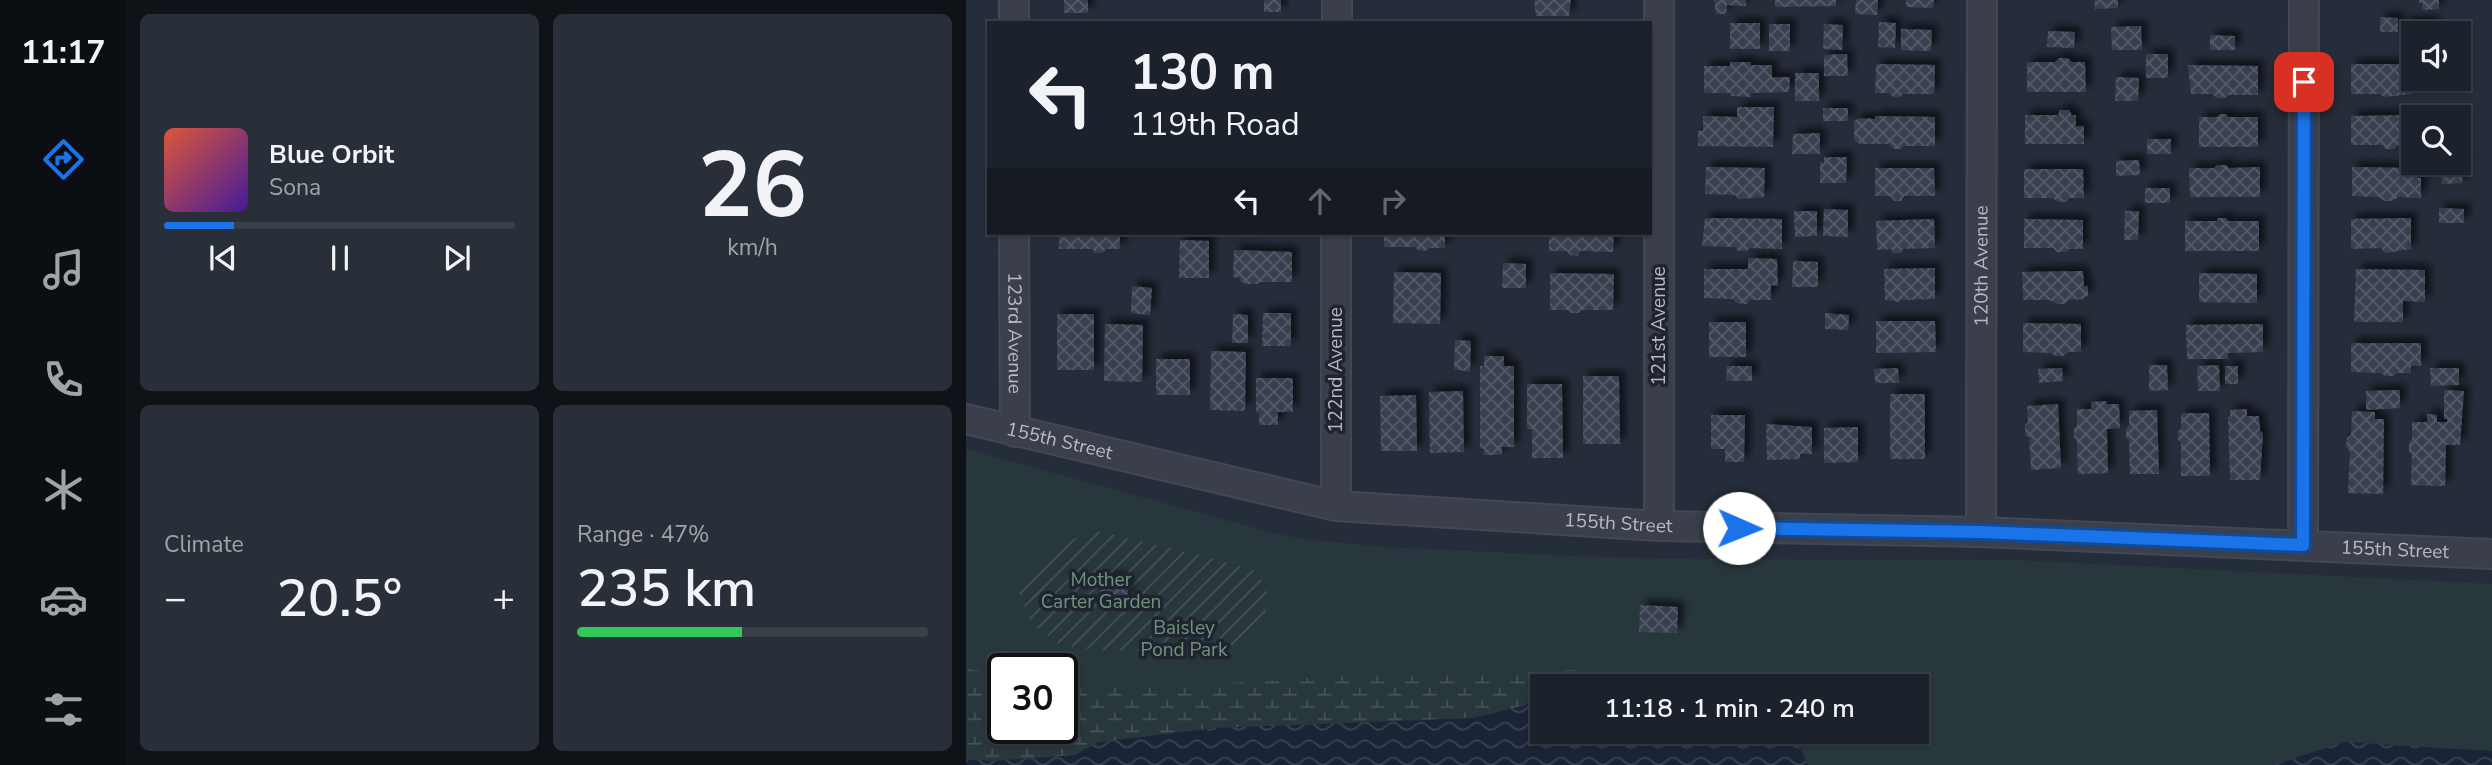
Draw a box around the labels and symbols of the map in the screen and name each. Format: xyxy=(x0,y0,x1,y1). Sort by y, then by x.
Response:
pin xyxy=(2274,52,2334,112)
street label: 120th Avenue xyxy=(1968,205,1995,327)
street label: 121st Avenue xyxy=(1646,266,1672,386)
street label: 123rd Avenue xyxy=(1001,272,1028,394)
street label: 122nd Avenue xyxy=(1323,307,1349,433)
street label: 155th Street xyxy=(1004,416,1116,466)
position arrow xyxy=(1702,491,1776,565)
street label: 155th Street xyxy=(1563,507,1673,539)
street label: 155th Street xyxy=(2340,534,2450,565)
park label: Mother Carter Garden xyxy=(1041,567,1161,615)
park label: Baisley Pond Park xyxy=(1141,615,1228,663)
speed limit sign: 30 xyxy=(987,653,1078,744)

